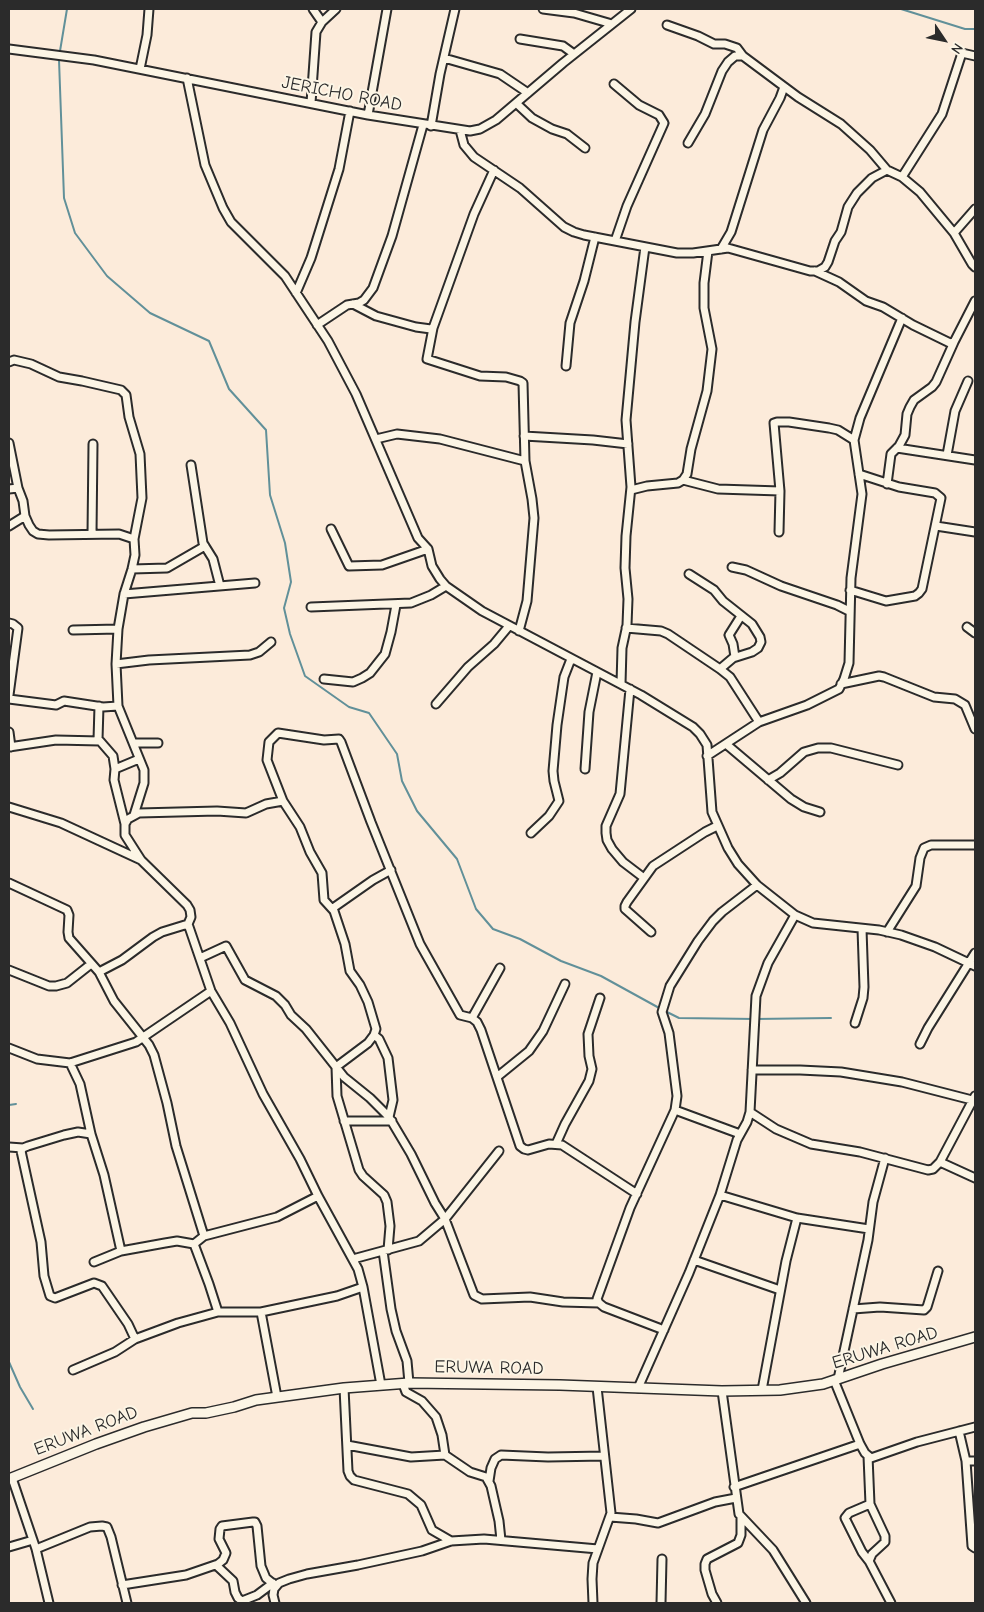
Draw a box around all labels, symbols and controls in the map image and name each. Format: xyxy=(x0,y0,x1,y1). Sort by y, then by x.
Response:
north arrow xyxy=(919,15,969,65)
text: N xyxy=(947,40,966,57)
street label: JERICHO ROAD xyxy=(280,72,404,116)
street label: ERUWA ROAD xyxy=(830,1322,940,1374)
street label: ERUWA ROAD xyxy=(434,1356,544,1380)
street label: ERUWA ROAD xyxy=(31,1401,141,1461)

